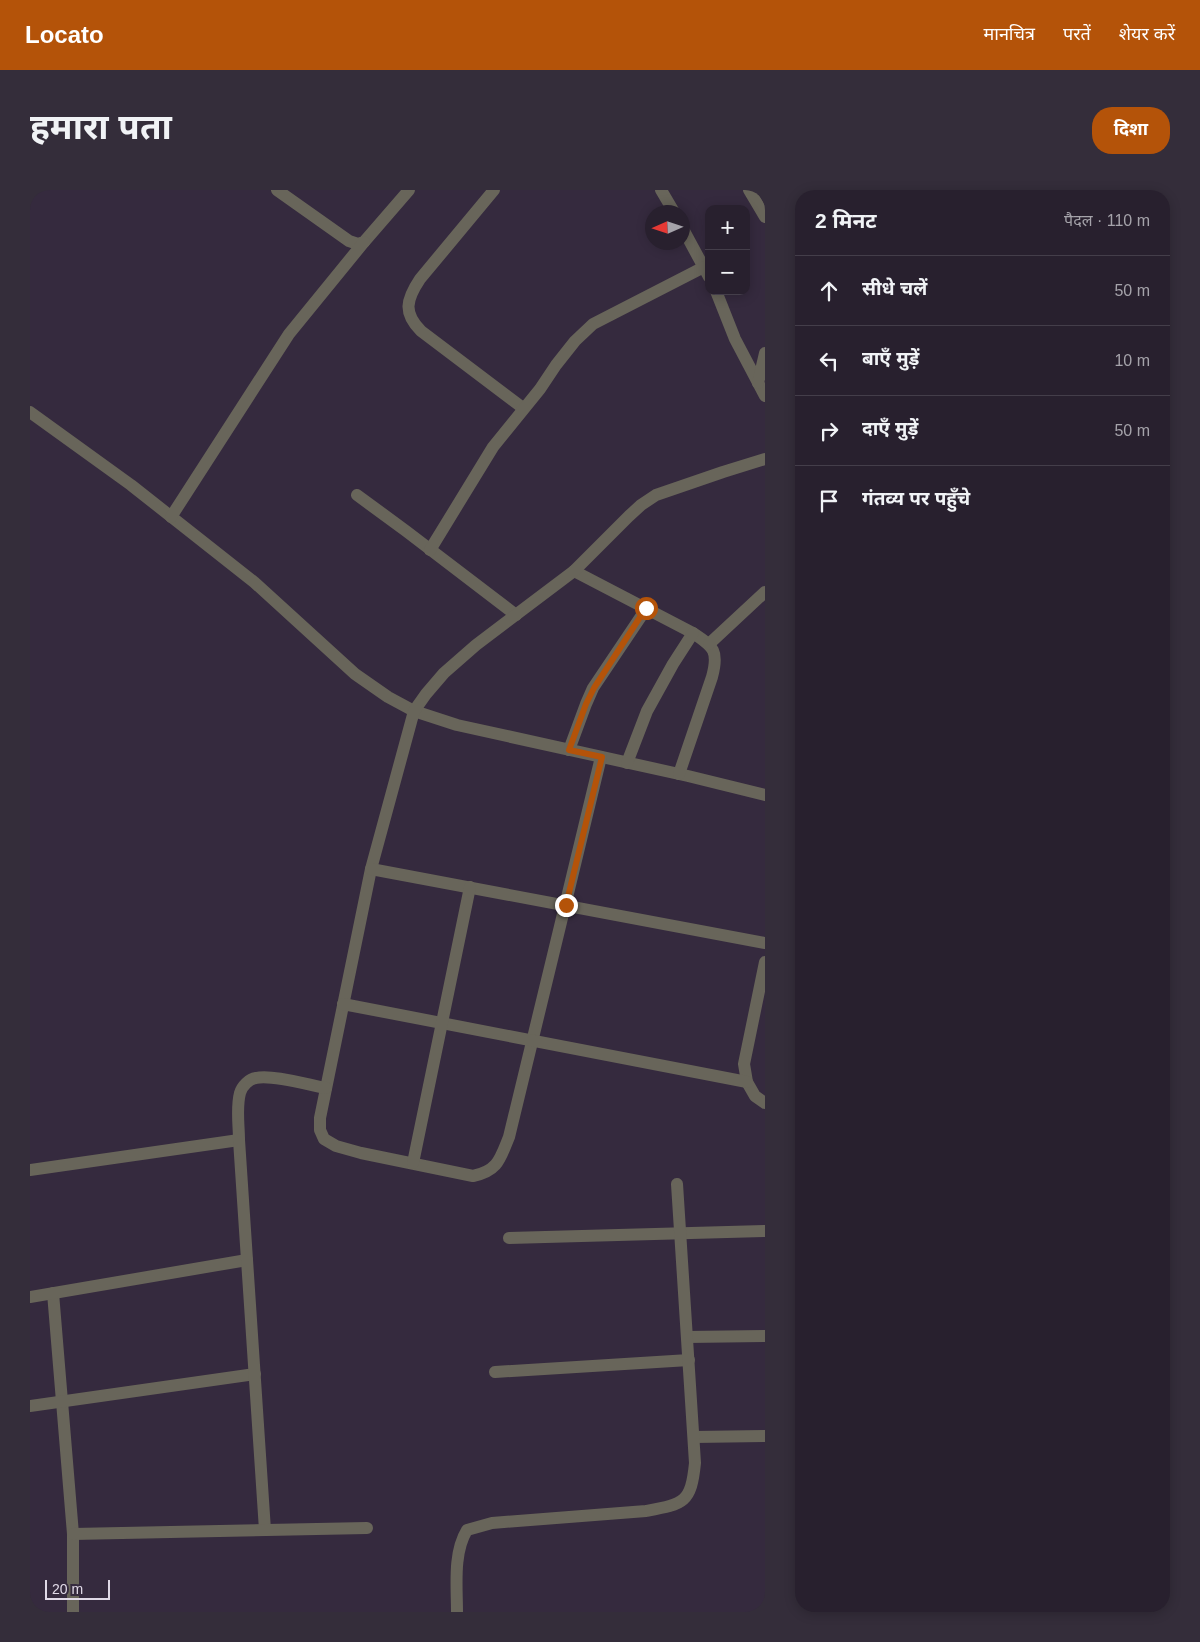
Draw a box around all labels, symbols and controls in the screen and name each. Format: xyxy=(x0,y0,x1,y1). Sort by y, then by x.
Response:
text: Locato xyxy=(25,21,104,48)
text: मानचित्र xyxy=(983,24,1035,44)
text: परतें xyxy=(1063,24,1091,44)
text: शेयर करें xyxy=(1119,24,1175,44)
text: हमारा पता xyxy=(30,107,172,146)
button: दिशा xyxy=(1092,107,1170,154)
north arrow xyxy=(645,205,690,250)
map controls xyxy=(705,205,750,295)
button: + xyxy=(705,205,750,250)
text: 2 मिनट xyxy=(815,209,877,232)
text: पैदल · 110 m xyxy=(1064,212,1150,229)
button: − xyxy=(705,250,750,295)
icon: ahead xyxy=(815,277,843,305)
text: सीधे चलें xyxy=(862,278,927,299)
text: 50 m xyxy=(1114,282,1150,299)
icon: left xyxy=(815,347,843,375)
text: बाएँ मुड़ें xyxy=(862,348,919,369)
text: 10 m xyxy=(1114,352,1150,369)
icon: right xyxy=(815,417,843,445)
text: दाएँ मुड़ें xyxy=(862,418,918,439)
text: 50 m xyxy=(1114,422,1150,439)
icon: arrive xyxy=(815,487,843,515)
text: गंतव्य पर पहुँचे xyxy=(862,488,970,509)
route start xyxy=(635,597,658,620)
route end xyxy=(555,894,578,917)
scale bar xyxy=(45,1577,110,1600)
text: 20 m xyxy=(52,1581,83,1597)

